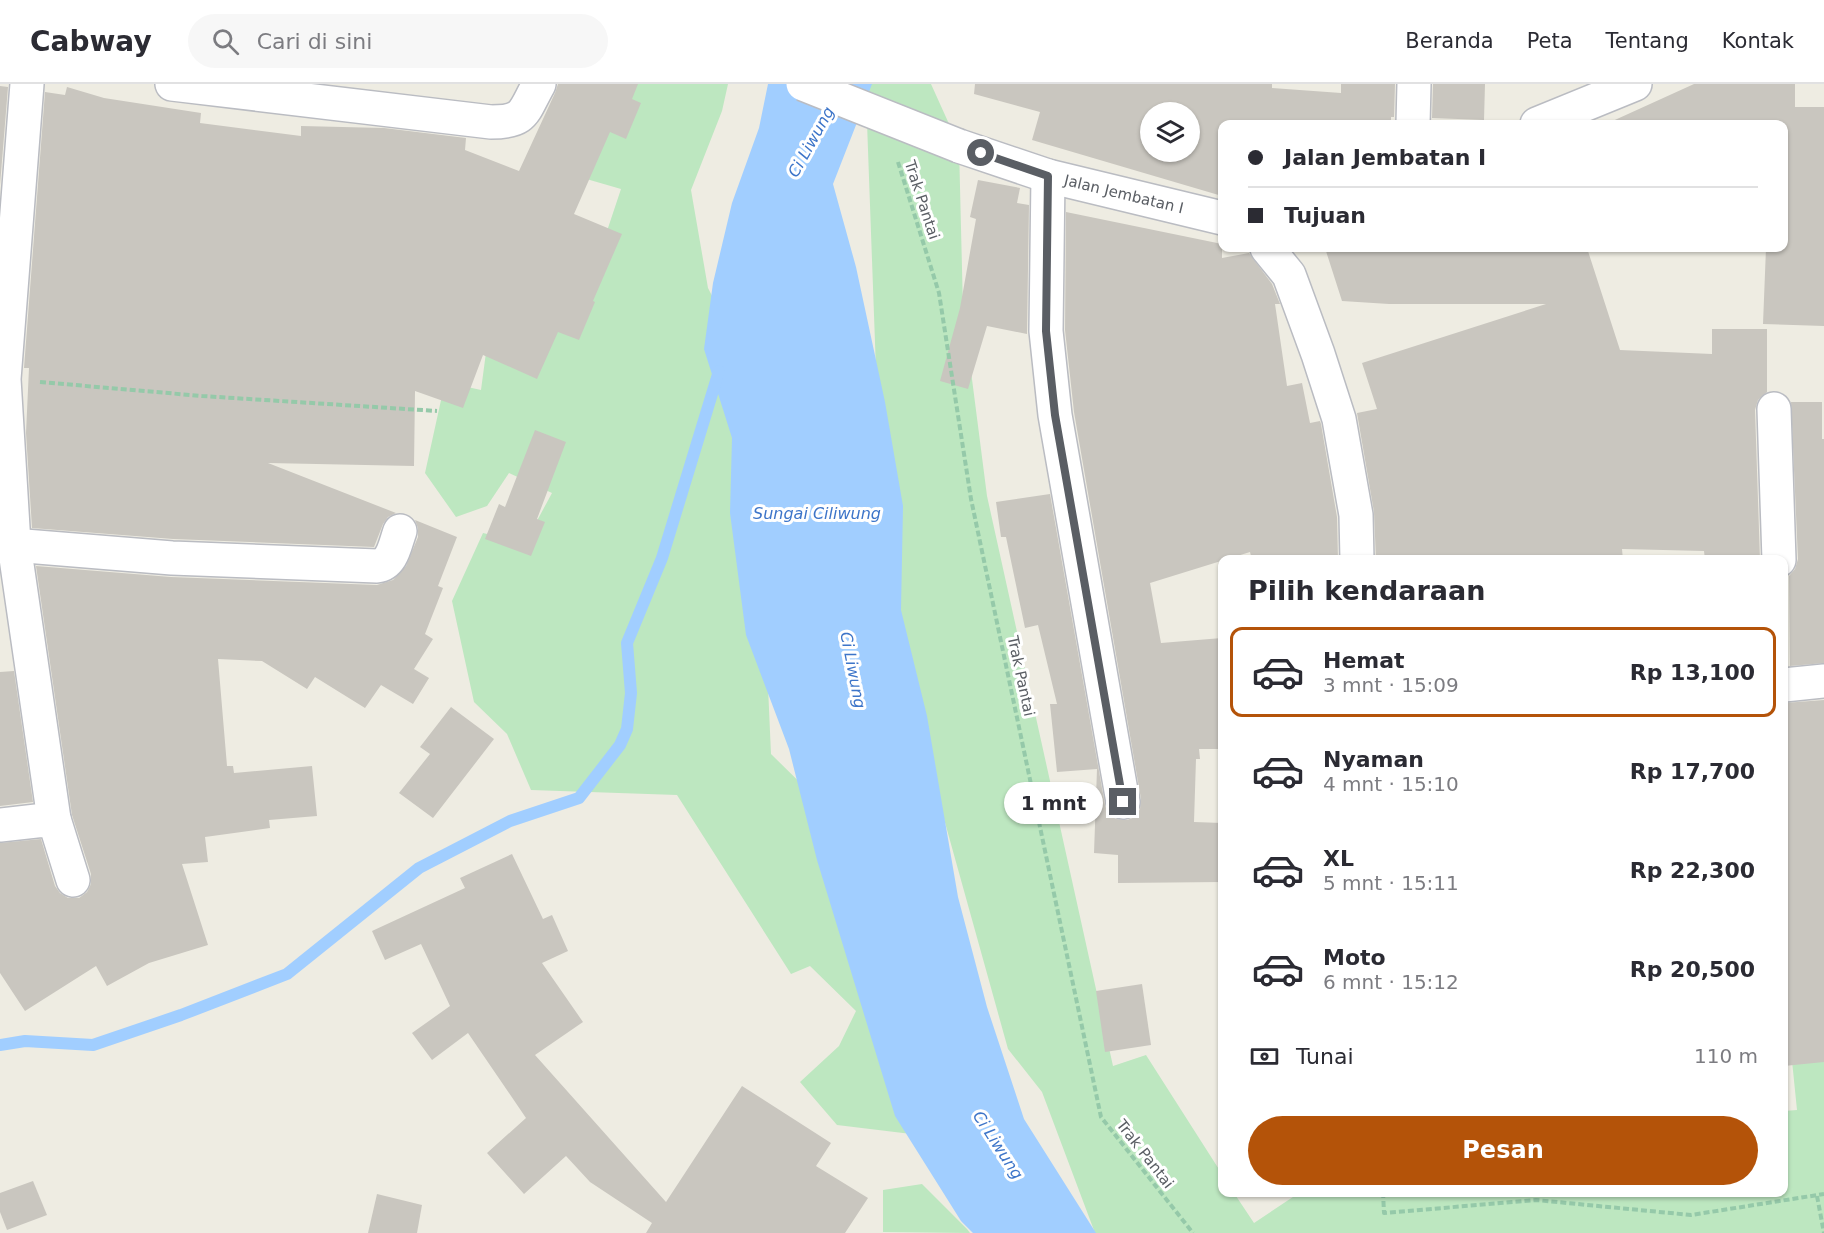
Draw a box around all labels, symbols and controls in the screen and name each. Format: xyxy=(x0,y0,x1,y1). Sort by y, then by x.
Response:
search box xyxy=(188,14,608,68)
text: Cabway xyxy=(30,25,152,58)
icon: search xyxy=(209,25,242,58)
text: Cari di sini xyxy=(257,29,372,54)
text: Beranda xyxy=(1405,29,1494,53)
text: Peta xyxy=(1527,29,1573,53)
text: Tentang xyxy=(1606,29,1689,53)
text: Kontak xyxy=(1722,29,1794,53)
map controls xyxy=(1140,102,1200,162)
button: layers xyxy=(1140,102,1200,162)
water label: Ci Liwung xyxy=(784,103,838,181)
route start xyxy=(967,139,994,166)
text: Jalan Jembatan I xyxy=(1284,145,1486,170)
street label: Trak Pantai xyxy=(900,157,943,242)
street label: Jalan Jembatan I xyxy=(1061,171,1185,217)
text: Tujuan xyxy=(1284,203,1366,228)
water label: Sungai Ciliwung xyxy=(753,504,881,523)
text: Pilih kendaraan xyxy=(1248,575,1485,606)
water label: Ci Liwung xyxy=(836,630,870,710)
street label: Trak Pantai xyxy=(1003,633,1038,718)
icon: car xyxy=(1251,645,1305,699)
text: Hemat xyxy=(1323,648,1405,673)
text: Rp 13,100 xyxy=(1630,660,1755,685)
text: 3 mnt · 15:09 xyxy=(1323,673,1459,697)
icon: car xyxy=(1251,744,1305,798)
text: Nyaman xyxy=(1323,747,1424,772)
text: Rp 17,700 xyxy=(1630,759,1755,784)
text: 4 mnt · 15:10 xyxy=(1323,772,1459,796)
callout: 1 mnt xyxy=(1003,781,1102,823)
route end xyxy=(1109,788,1136,815)
text: 1 mnt xyxy=(1021,791,1086,815)
icon: car xyxy=(1251,843,1305,897)
text: XL xyxy=(1323,846,1354,871)
text: Rp 22,300 xyxy=(1630,858,1755,883)
text: 5 mnt · 15:11 xyxy=(1323,871,1459,895)
icon: car xyxy=(1251,942,1305,996)
text: Moto xyxy=(1323,945,1386,970)
text: Rp 20,500 xyxy=(1630,957,1755,982)
text: 6 mnt · 15:12 xyxy=(1323,970,1459,994)
icon: cash xyxy=(1248,1040,1281,1073)
text: Tunai xyxy=(1296,1044,1354,1069)
text: 110 m xyxy=(1694,1044,1758,1068)
water label: Ci Liwung xyxy=(969,1107,1027,1183)
street label: Trak Pantai xyxy=(1112,1115,1177,1192)
button: Pesan xyxy=(1248,1116,1758,1185)

